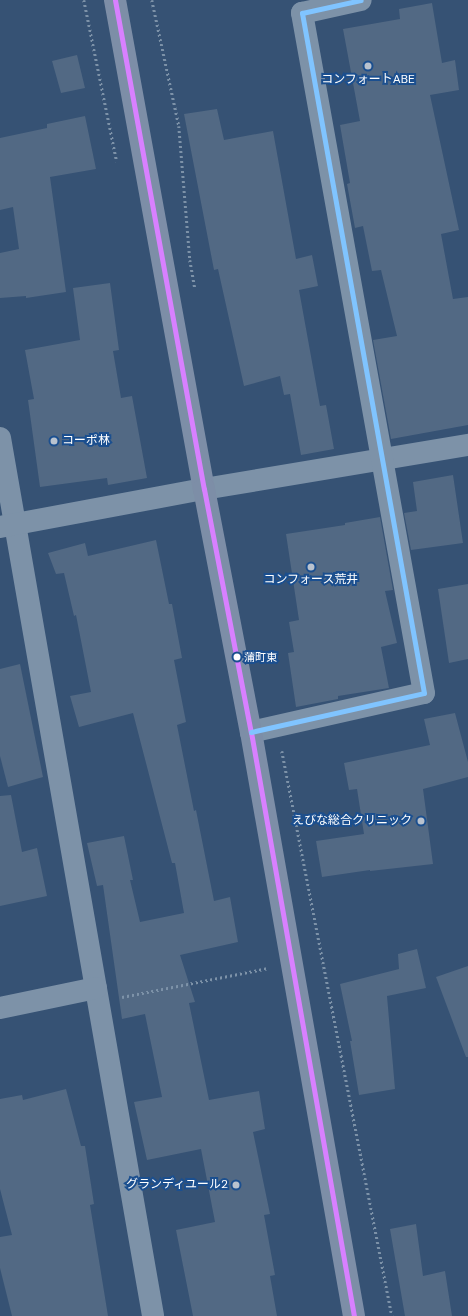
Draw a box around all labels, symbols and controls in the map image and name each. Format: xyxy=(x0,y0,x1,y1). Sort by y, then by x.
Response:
marker: コンフォートABE xyxy=(363,61,373,71)
place label: コンフォートABE xyxy=(321,73,415,87)
place label: コーポ林 xyxy=(62,434,110,448)
marker: コーポ林 xyxy=(49,436,59,446)
marker: コンフォース荒井 xyxy=(306,562,316,572)
place label: コンフォース荒井 xyxy=(263,573,359,587)
place label: 蒲町東 xyxy=(244,650,277,664)
marker: 蒲町東 xyxy=(232,652,242,662)
place label: えびな総合クリニック xyxy=(292,814,412,828)
marker: えびな総合クリニック xyxy=(415,815,427,827)
place label: グランディユール2 xyxy=(125,1178,228,1192)
marker: グランディユール2 xyxy=(231,1180,241,1190)

